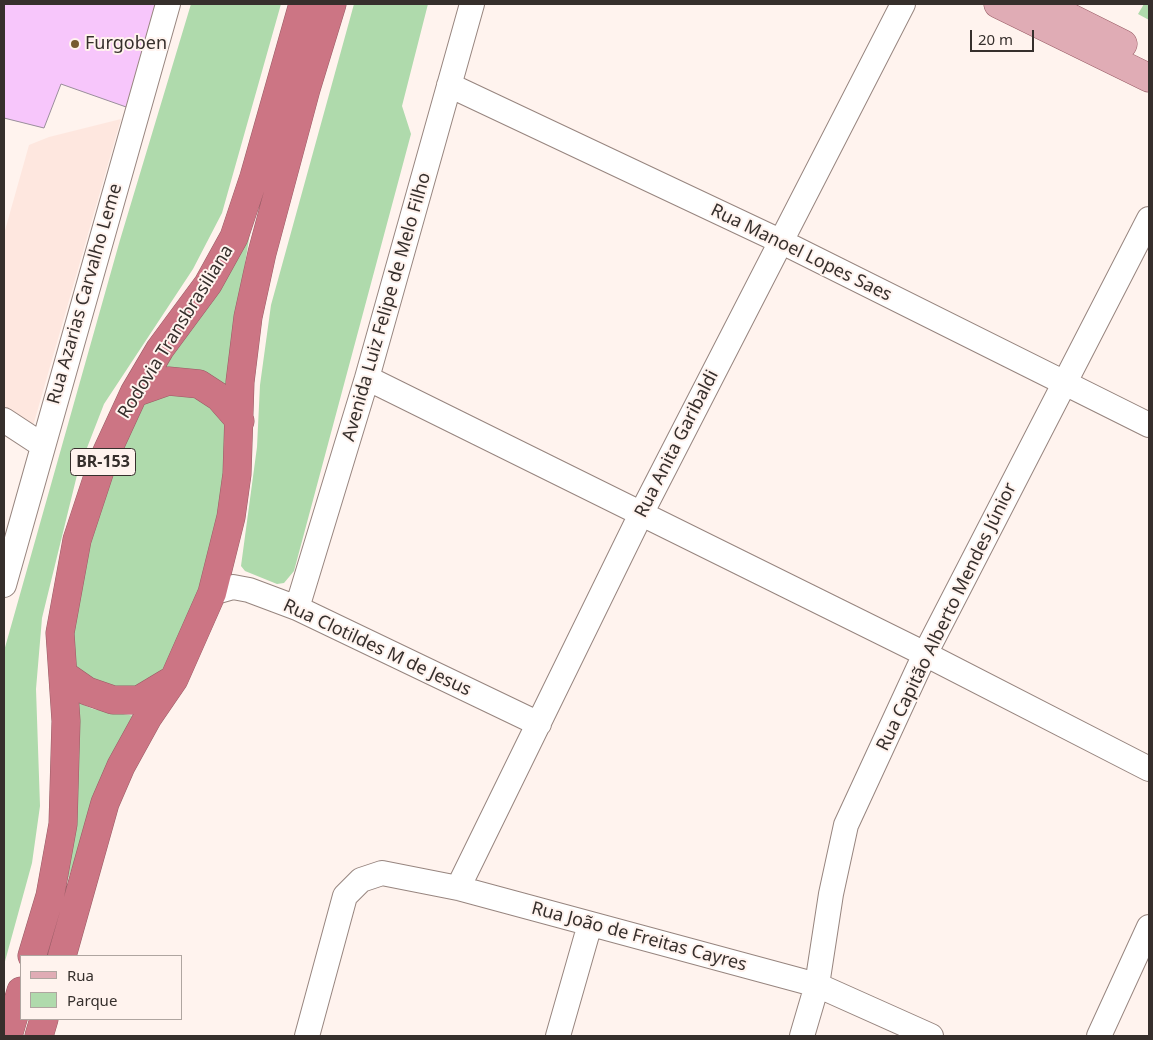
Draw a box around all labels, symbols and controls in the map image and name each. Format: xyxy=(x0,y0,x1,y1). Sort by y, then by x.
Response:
scale bar xyxy=(973,20,1037,52)
text: 20 m xyxy=(978,29,1013,49)
place label: Furgoben xyxy=(85,33,167,55)
marker: Furgoben xyxy=(69,38,81,50)
street label: Avenida Luiz Felipe de Melo Filho xyxy=(338,170,436,444)
street label: Rua Azarias Carvalho Leme xyxy=(43,181,127,407)
street label: Rua Manoel Lopes Saes xyxy=(707,200,895,306)
street label: Rodovia Transbrasiliana xyxy=(114,241,238,423)
street label: Rua Anita Garibaldi xyxy=(631,367,723,521)
road number: BR-153 xyxy=(70,448,136,476)
street label: Rua Capitão Alberto Mendes Júnior xyxy=(873,479,1021,755)
street label: Rua Clotildes M de Jesus xyxy=(280,595,474,701)
street label: Rua João de Freitas Cayres xyxy=(529,898,749,976)
legend xyxy=(20,955,182,1020)
text: Rua xyxy=(67,965,94,985)
text: Parque xyxy=(67,990,117,1010)

